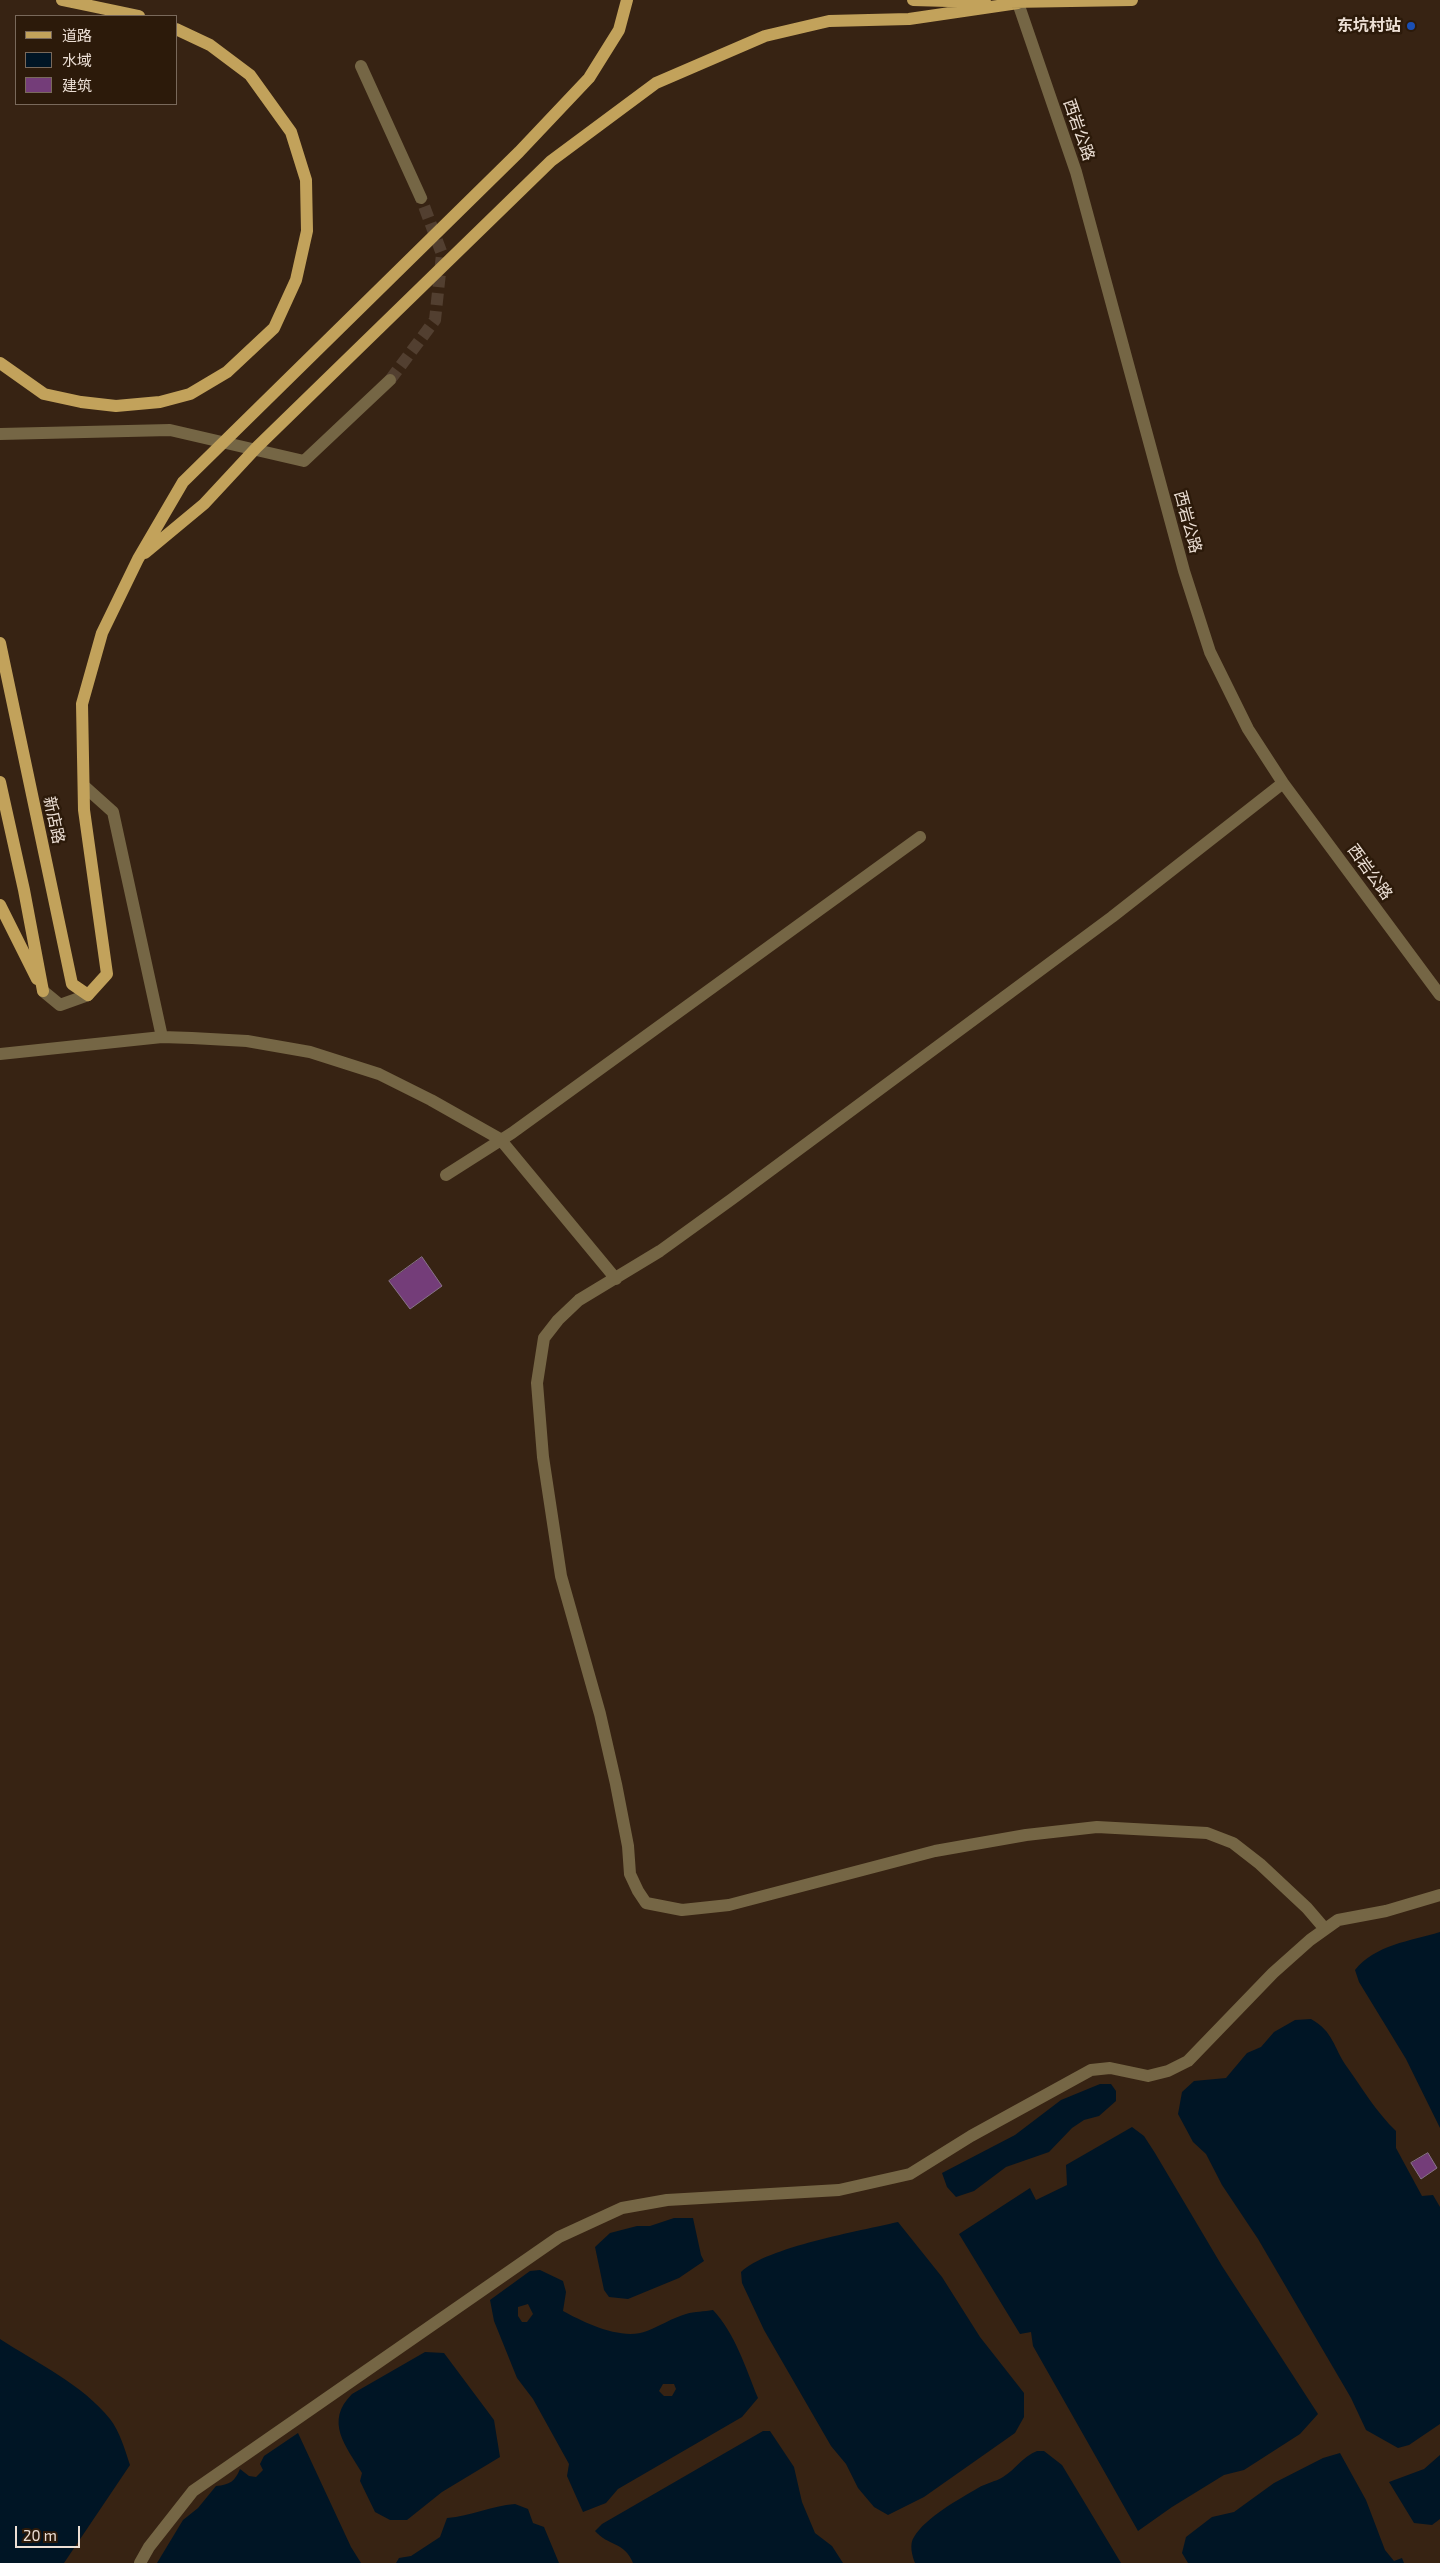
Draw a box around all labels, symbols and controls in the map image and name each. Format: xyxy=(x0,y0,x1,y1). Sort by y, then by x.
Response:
legend xyxy=(15,15,178,105)
place label: 东坑村站 xyxy=(1337,16,1401,36)
marker: 东坑村站 xyxy=(1405,20,1417,32)
text: 道路 xyxy=(62,26,92,44)
text: 水域 xyxy=(62,51,92,69)
text: 建筑 xyxy=(62,76,92,94)
street label: 西岩公路 xyxy=(1060,97,1098,163)
street label: 西岩公路 xyxy=(1170,489,1206,555)
street label: 新店路 xyxy=(40,795,68,845)
street label: 西岩公路 xyxy=(1343,840,1397,904)
scale bar xyxy=(18,2516,82,2548)
text: 20 m xyxy=(23,2526,57,2544)

